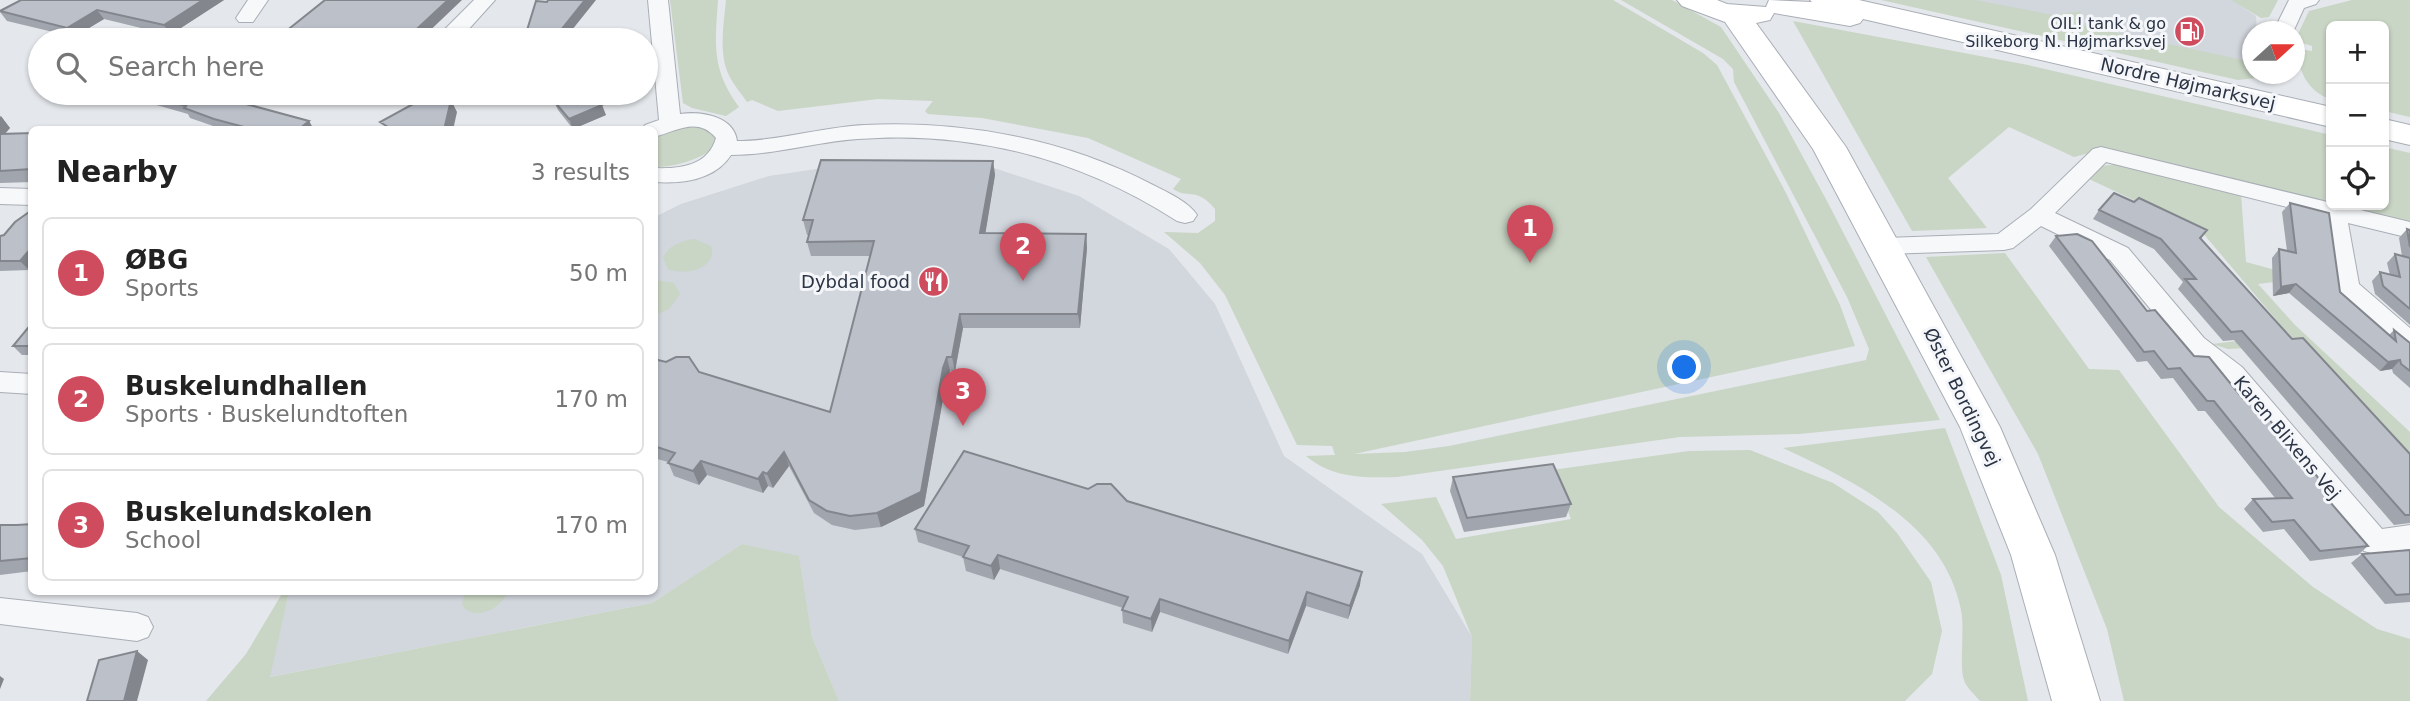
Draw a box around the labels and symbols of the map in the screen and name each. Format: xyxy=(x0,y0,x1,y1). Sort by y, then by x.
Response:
place label: OIL! tank & go Silkeborg N. Højmarksvej xyxy=(1965,14,2166,51)
fuel station icon: OIL! tank & go Silkeborg N. Højmarksvej xyxy=(2172,15,2206,49)
north arrow xyxy=(2242,21,2305,84)
street label: Nordre Højmarksvej xyxy=(2099,53,2278,114)
pin: 1 xyxy=(1507,205,1553,263)
pin: 2 xyxy=(1000,223,1046,281)
restaurant icon: Dybdal food xyxy=(916,265,950,299)
place label: Dybdal food xyxy=(801,271,910,292)
street label: Øster Bordingvej xyxy=(1920,324,2005,469)
your location xyxy=(1667,350,1701,384)
pin: 3 xyxy=(940,368,986,426)
street label: Karen Blixens Vej xyxy=(2230,372,2345,504)

